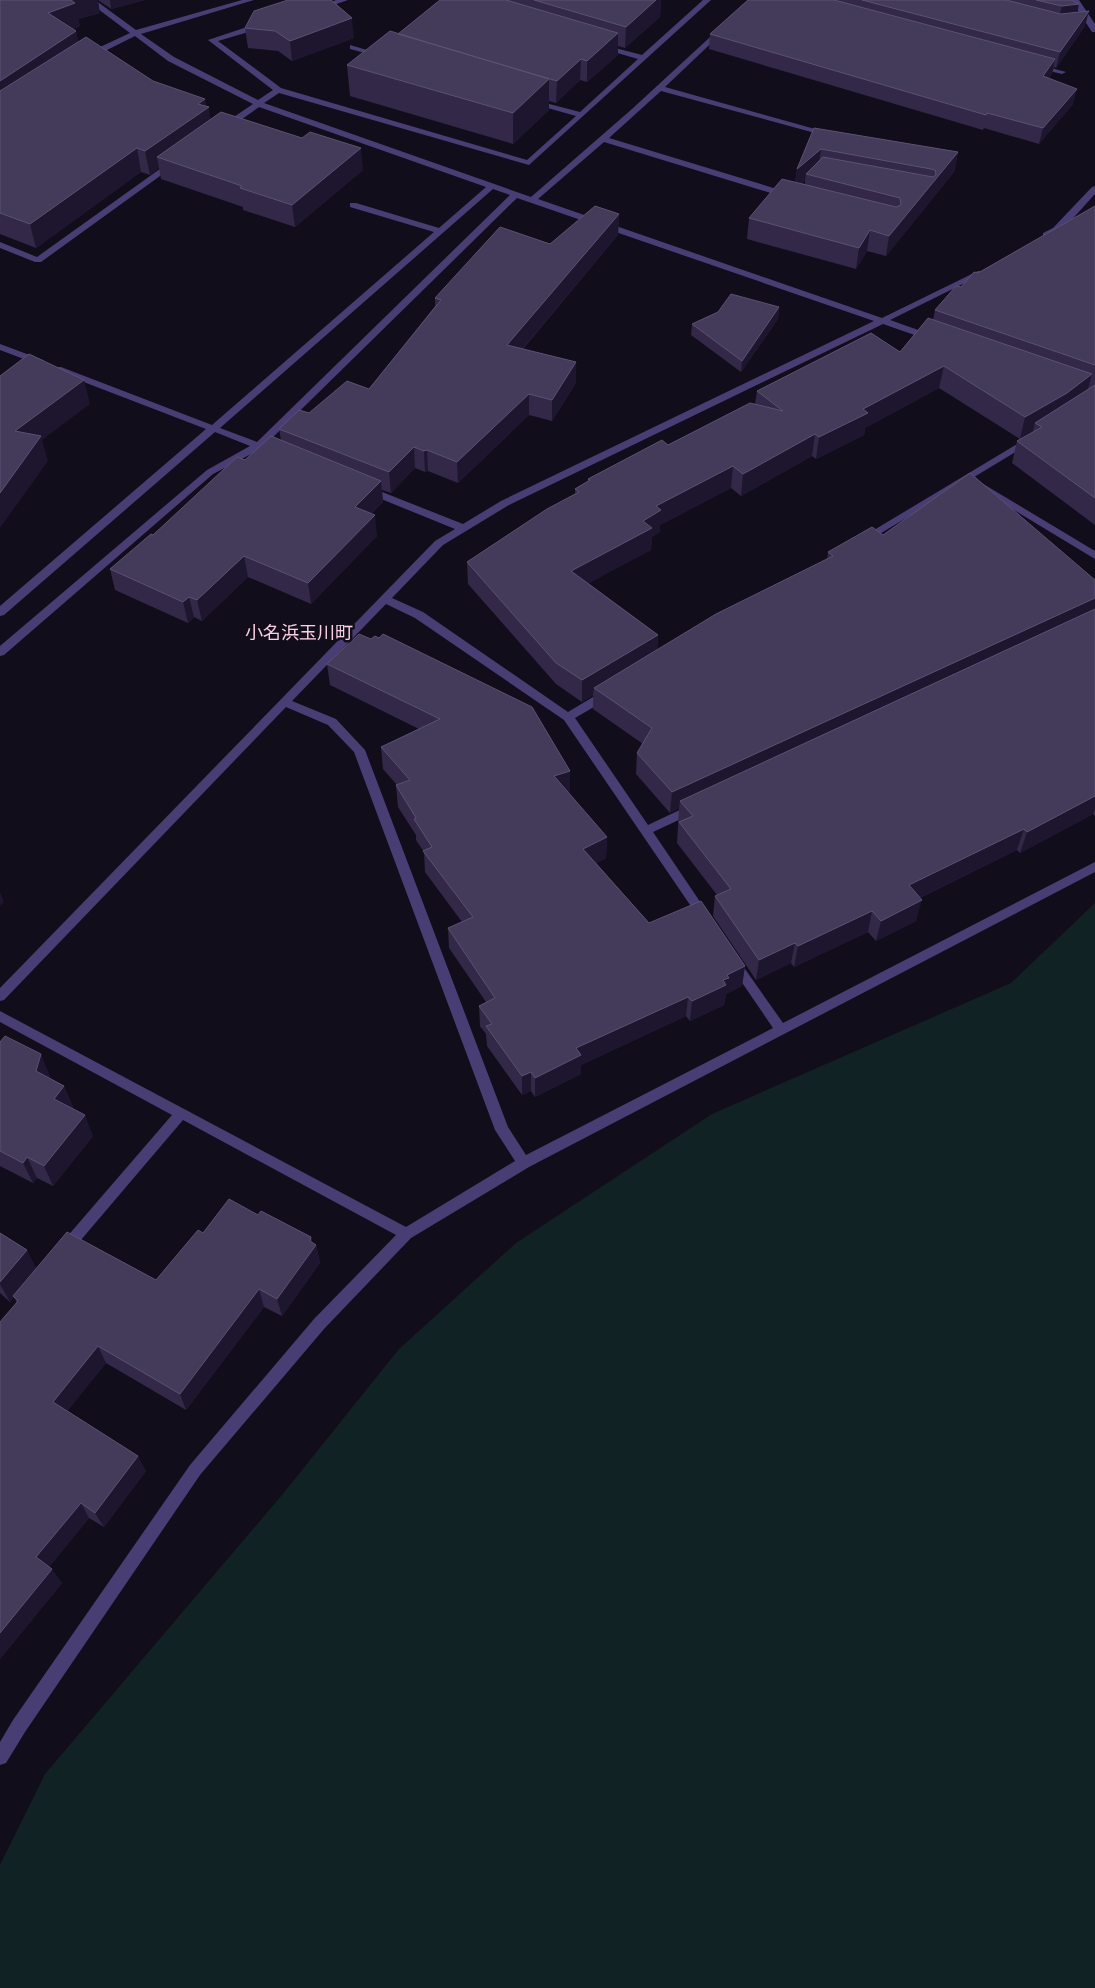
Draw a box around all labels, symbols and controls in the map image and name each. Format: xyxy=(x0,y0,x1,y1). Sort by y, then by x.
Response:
district label: 小名浜玉川町 xyxy=(245,621,353,645)

